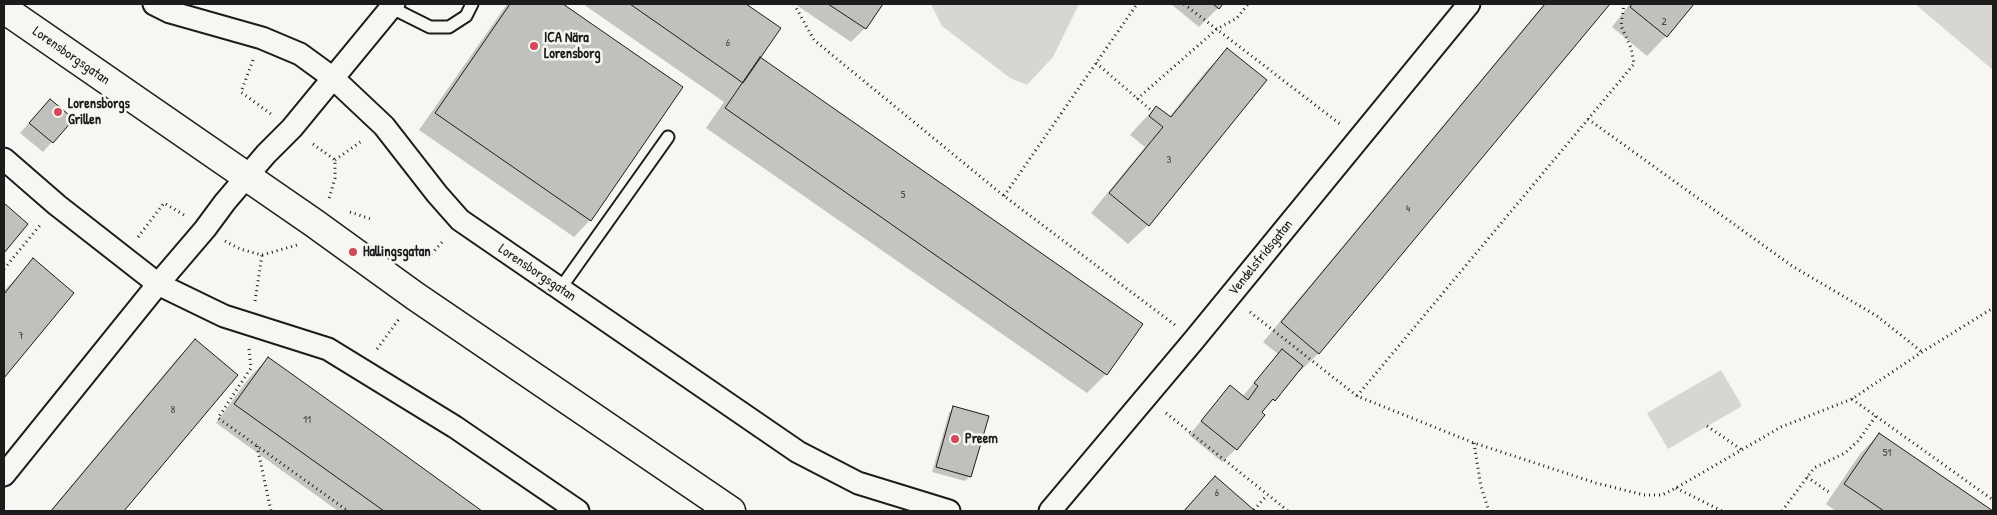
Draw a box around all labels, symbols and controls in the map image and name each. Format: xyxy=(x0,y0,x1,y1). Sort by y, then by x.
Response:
house number: 2 xyxy=(1661,15,1667,29)
street label: Lorensborgsgatan xyxy=(29,23,113,89)
place label: ICA Nära Lorensborg xyxy=(544,30,601,62)
house number: 6 xyxy=(726,36,730,50)
marker: ICA Nära Lorensborg xyxy=(528,40,540,52)
place label: Lorensborgs Grillen xyxy=(68,96,130,128)
marker: Lorensborgs Grillen xyxy=(52,106,64,118)
house number: 3 xyxy=(1167,153,1171,167)
house number: 5 xyxy=(901,188,905,202)
house number: 4 xyxy=(1406,202,1410,216)
street label: Vendelsfridsgatan xyxy=(1225,217,1297,299)
street label: Lorensborgsgatan xyxy=(495,241,579,305)
place label: Hallingsgatan xyxy=(363,244,431,260)
marker: Hallingsgatan xyxy=(347,246,359,258)
house number: 7 xyxy=(18,329,24,343)
house number: 8 xyxy=(171,403,175,417)
house number: 11 xyxy=(303,413,311,427)
place label: Preem xyxy=(965,431,998,447)
marker: Preem xyxy=(949,433,961,445)
house number: 51 xyxy=(1883,446,1891,460)
house number: 6 xyxy=(1215,486,1219,500)

